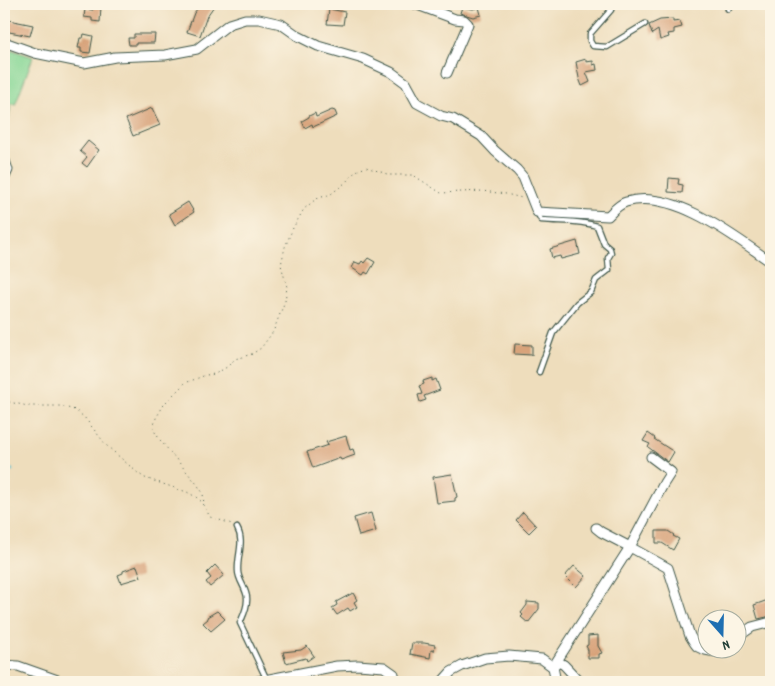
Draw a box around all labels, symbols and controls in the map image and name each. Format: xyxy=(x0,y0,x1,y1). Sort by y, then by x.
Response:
north arrow xyxy=(698,608,748,658)
text: N xyxy=(719,634,732,655)

